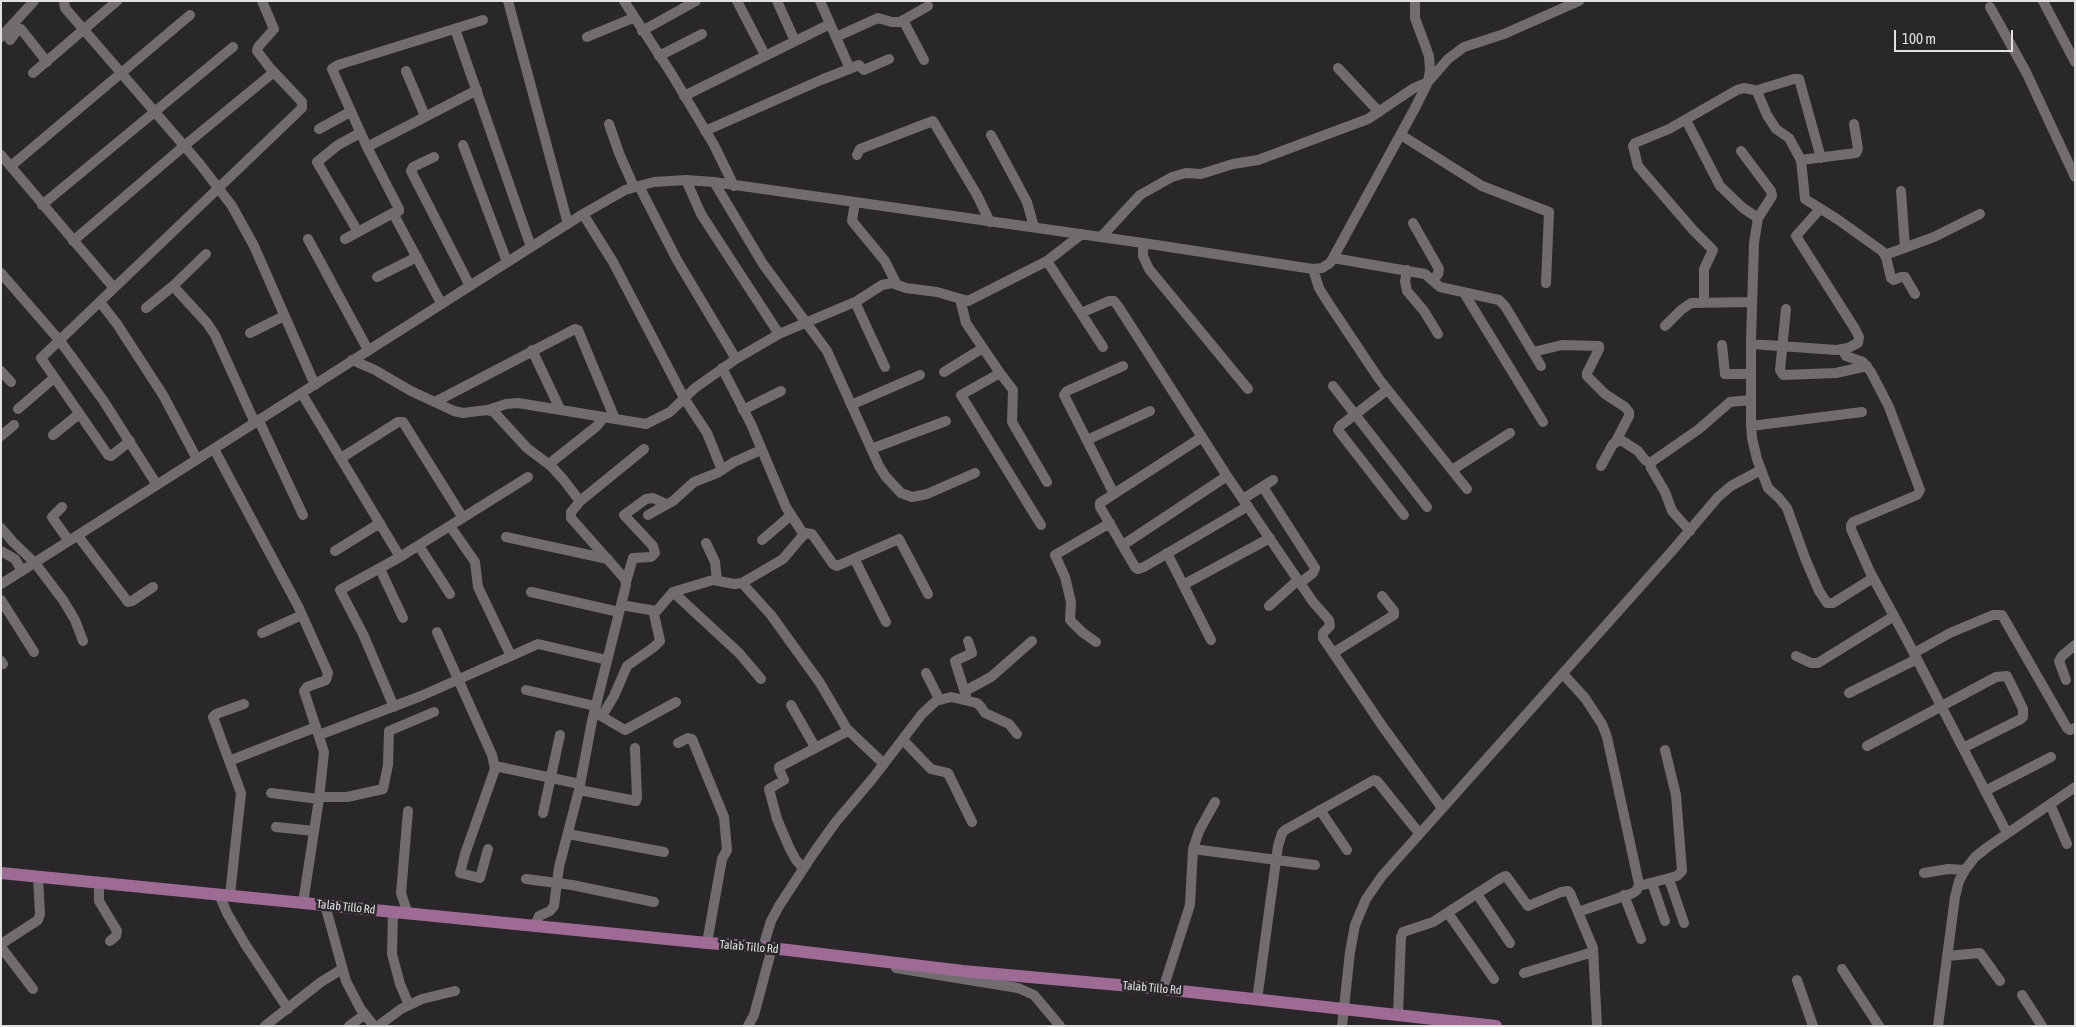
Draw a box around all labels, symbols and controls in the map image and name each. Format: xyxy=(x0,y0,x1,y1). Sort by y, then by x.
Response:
scale bar xyxy=(1896,20,2015,52)
text: 100 m xyxy=(1902,30,1936,47)
street label: Talab Tillo Rd xyxy=(316,897,376,917)
street label: Talab Tillo Rd xyxy=(719,937,779,957)
street label: Talab Tillo Rd xyxy=(1122,978,1182,998)

